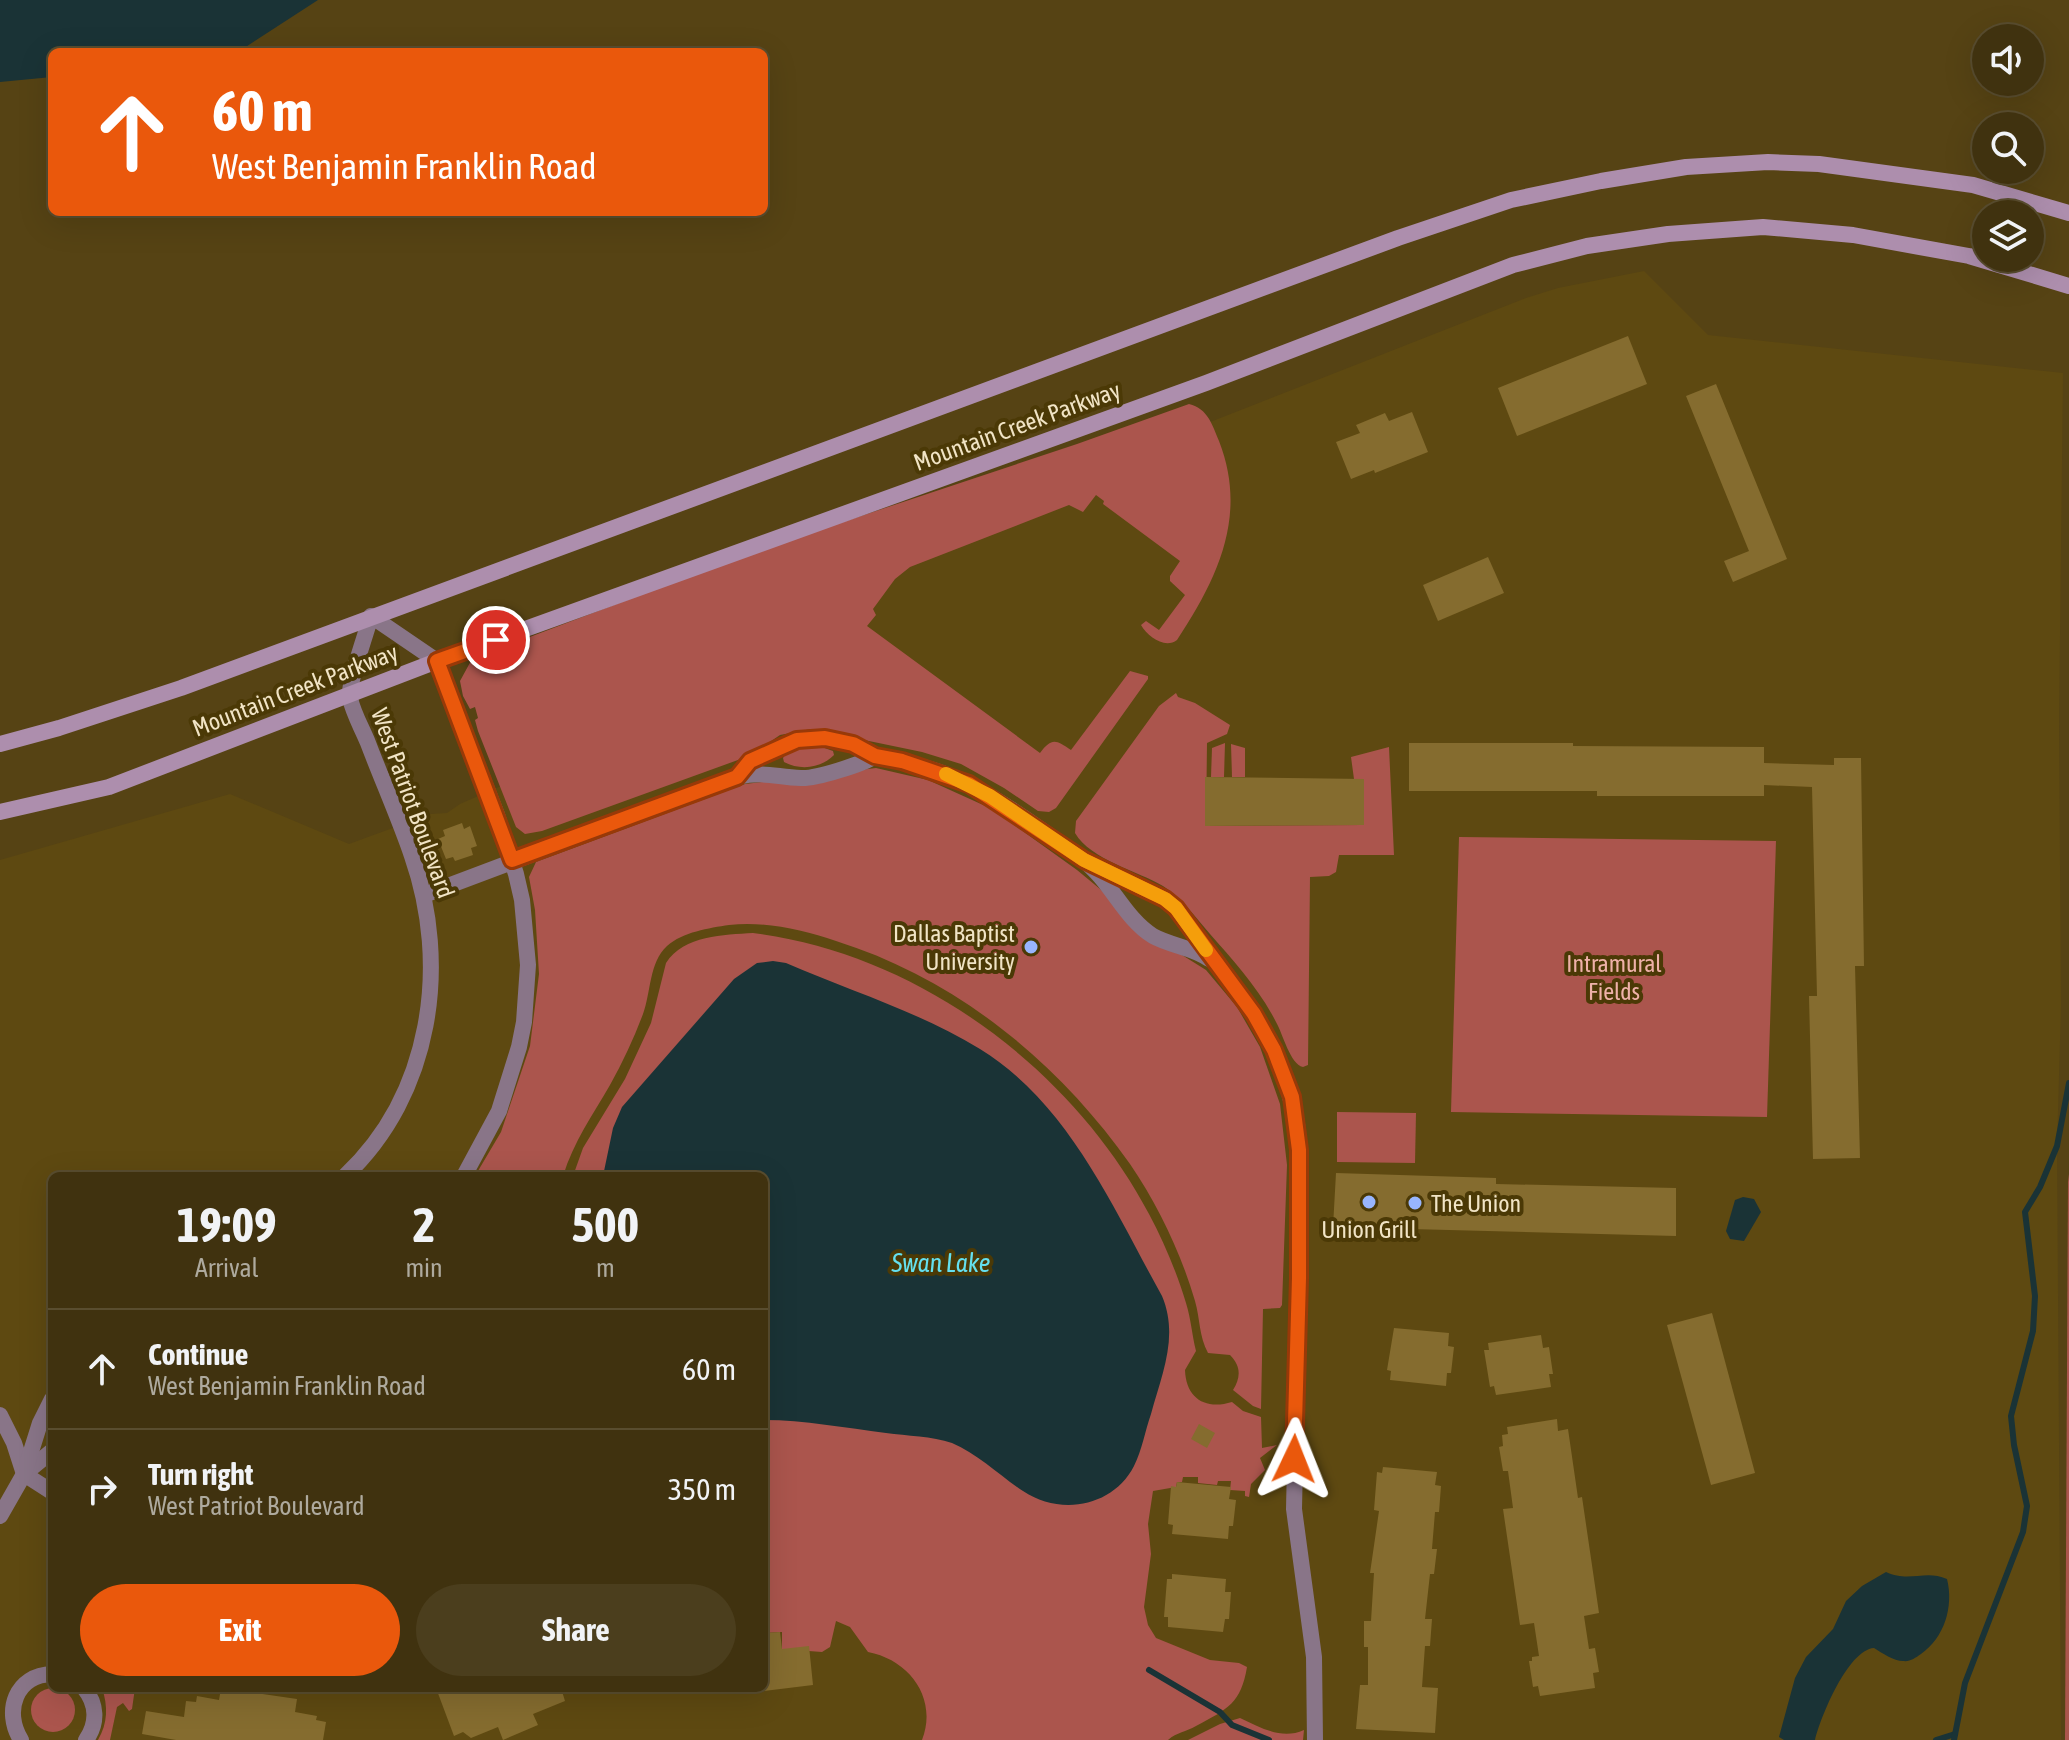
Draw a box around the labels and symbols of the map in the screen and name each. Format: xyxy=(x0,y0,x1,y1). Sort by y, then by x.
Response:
street label: Mountain Creek Parkway xyxy=(910,376,1124,476)
pin xyxy=(462,606,530,674)
street label: Mountain Creek Parkway xyxy=(189,638,402,742)
street label: West Patriot Boulevard xyxy=(366,704,460,902)
place label: Dallas Baptist University xyxy=(893,920,1015,975)
marker: Dallas Baptist University xyxy=(1022,938,1040,956)
park label: Intramural Fields xyxy=(1566,950,1662,1005)
place label: The Union xyxy=(1431,1190,1521,1217)
marker: Union Grill xyxy=(1360,1193,1378,1211)
marker: The Union xyxy=(1406,1194,1424,1212)
place label: Union Grill xyxy=(1321,1216,1417,1243)
water label: Swan Lake xyxy=(890,1248,991,1278)
position arrow xyxy=(1252,1417,1336,1501)

